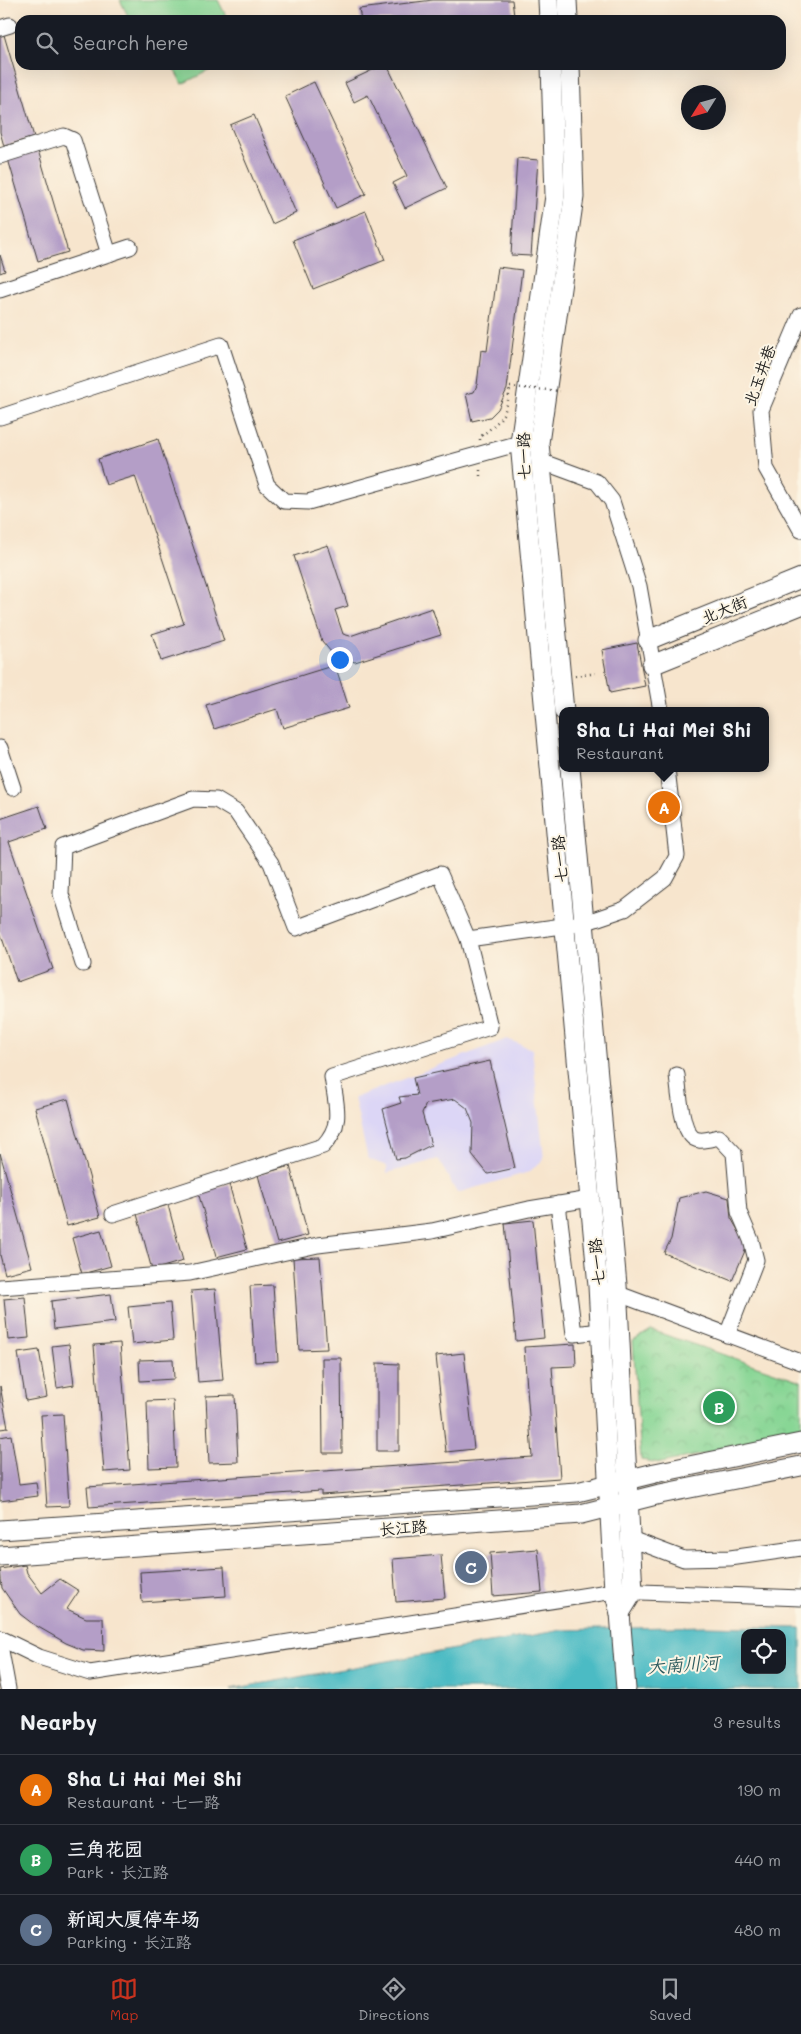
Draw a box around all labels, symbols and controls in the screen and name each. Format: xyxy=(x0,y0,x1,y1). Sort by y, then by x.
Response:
search box xyxy=(15,15,786,70)
icon: search xyxy=(33,29,61,57)
text: Search here xyxy=(73,30,189,55)
north arrow xyxy=(681,85,726,130)
street label: 北玉井巷 xyxy=(738,341,780,409)
street label: 七一路 xyxy=(512,432,534,480)
street label: 北大街 xyxy=(698,590,750,628)
your location xyxy=(327,647,353,673)
popup xyxy=(559,707,769,772)
text: Sha Li Hai Mei Shi xyxy=(576,717,752,742)
text: Restaurant xyxy=(576,742,664,763)
pin: A xyxy=(648,788,680,826)
street label: 七一路 xyxy=(546,834,572,884)
street label: 七一路 xyxy=(583,1237,609,1287)
pin: B xyxy=(703,1388,735,1426)
street label: 长江路 xyxy=(378,1515,428,1539)
pin: C xyxy=(455,1548,487,1586)
map controls xyxy=(741,1629,786,1674)
button: locate xyxy=(741,1629,786,1674)
water label: 大南川河 xyxy=(646,1649,723,1678)
text: Nearby xyxy=(20,1708,97,1735)
text: 3 results xyxy=(713,1711,781,1732)
text: Sha Li Hai Mei Shi xyxy=(67,1766,242,1791)
text: A xyxy=(30,1779,42,1800)
text: 190 m xyxy=(737,1779,781,1800)
text: Restaurant · 七一路 xyxy=(67,1791,220,1812)
text: 三角花园 xyxy=(67,1836,143,1861)
text: B xyxy=(31,1849,41,1870)
text: 440 m xyxy=(734,1849,781,1870)
text: Park · 长江路 xyxy=(67,1861,169,1882)
text: 新闻大厦停车场 xyxy=(67,1906,200,1931)
text: C xyxy=(30,1919,42,1940)
text: 480 m xyxy=(734,1919,781,1940)
text: Parking · 长江路 xyxy=(67,1931,192,1952)
tab: Map xyxy=(110,1975,138,2024)
tab: Directions xyxy=(358,1975,430,2024)
tab: Saved xyxy=(649,1975,691,2024)

